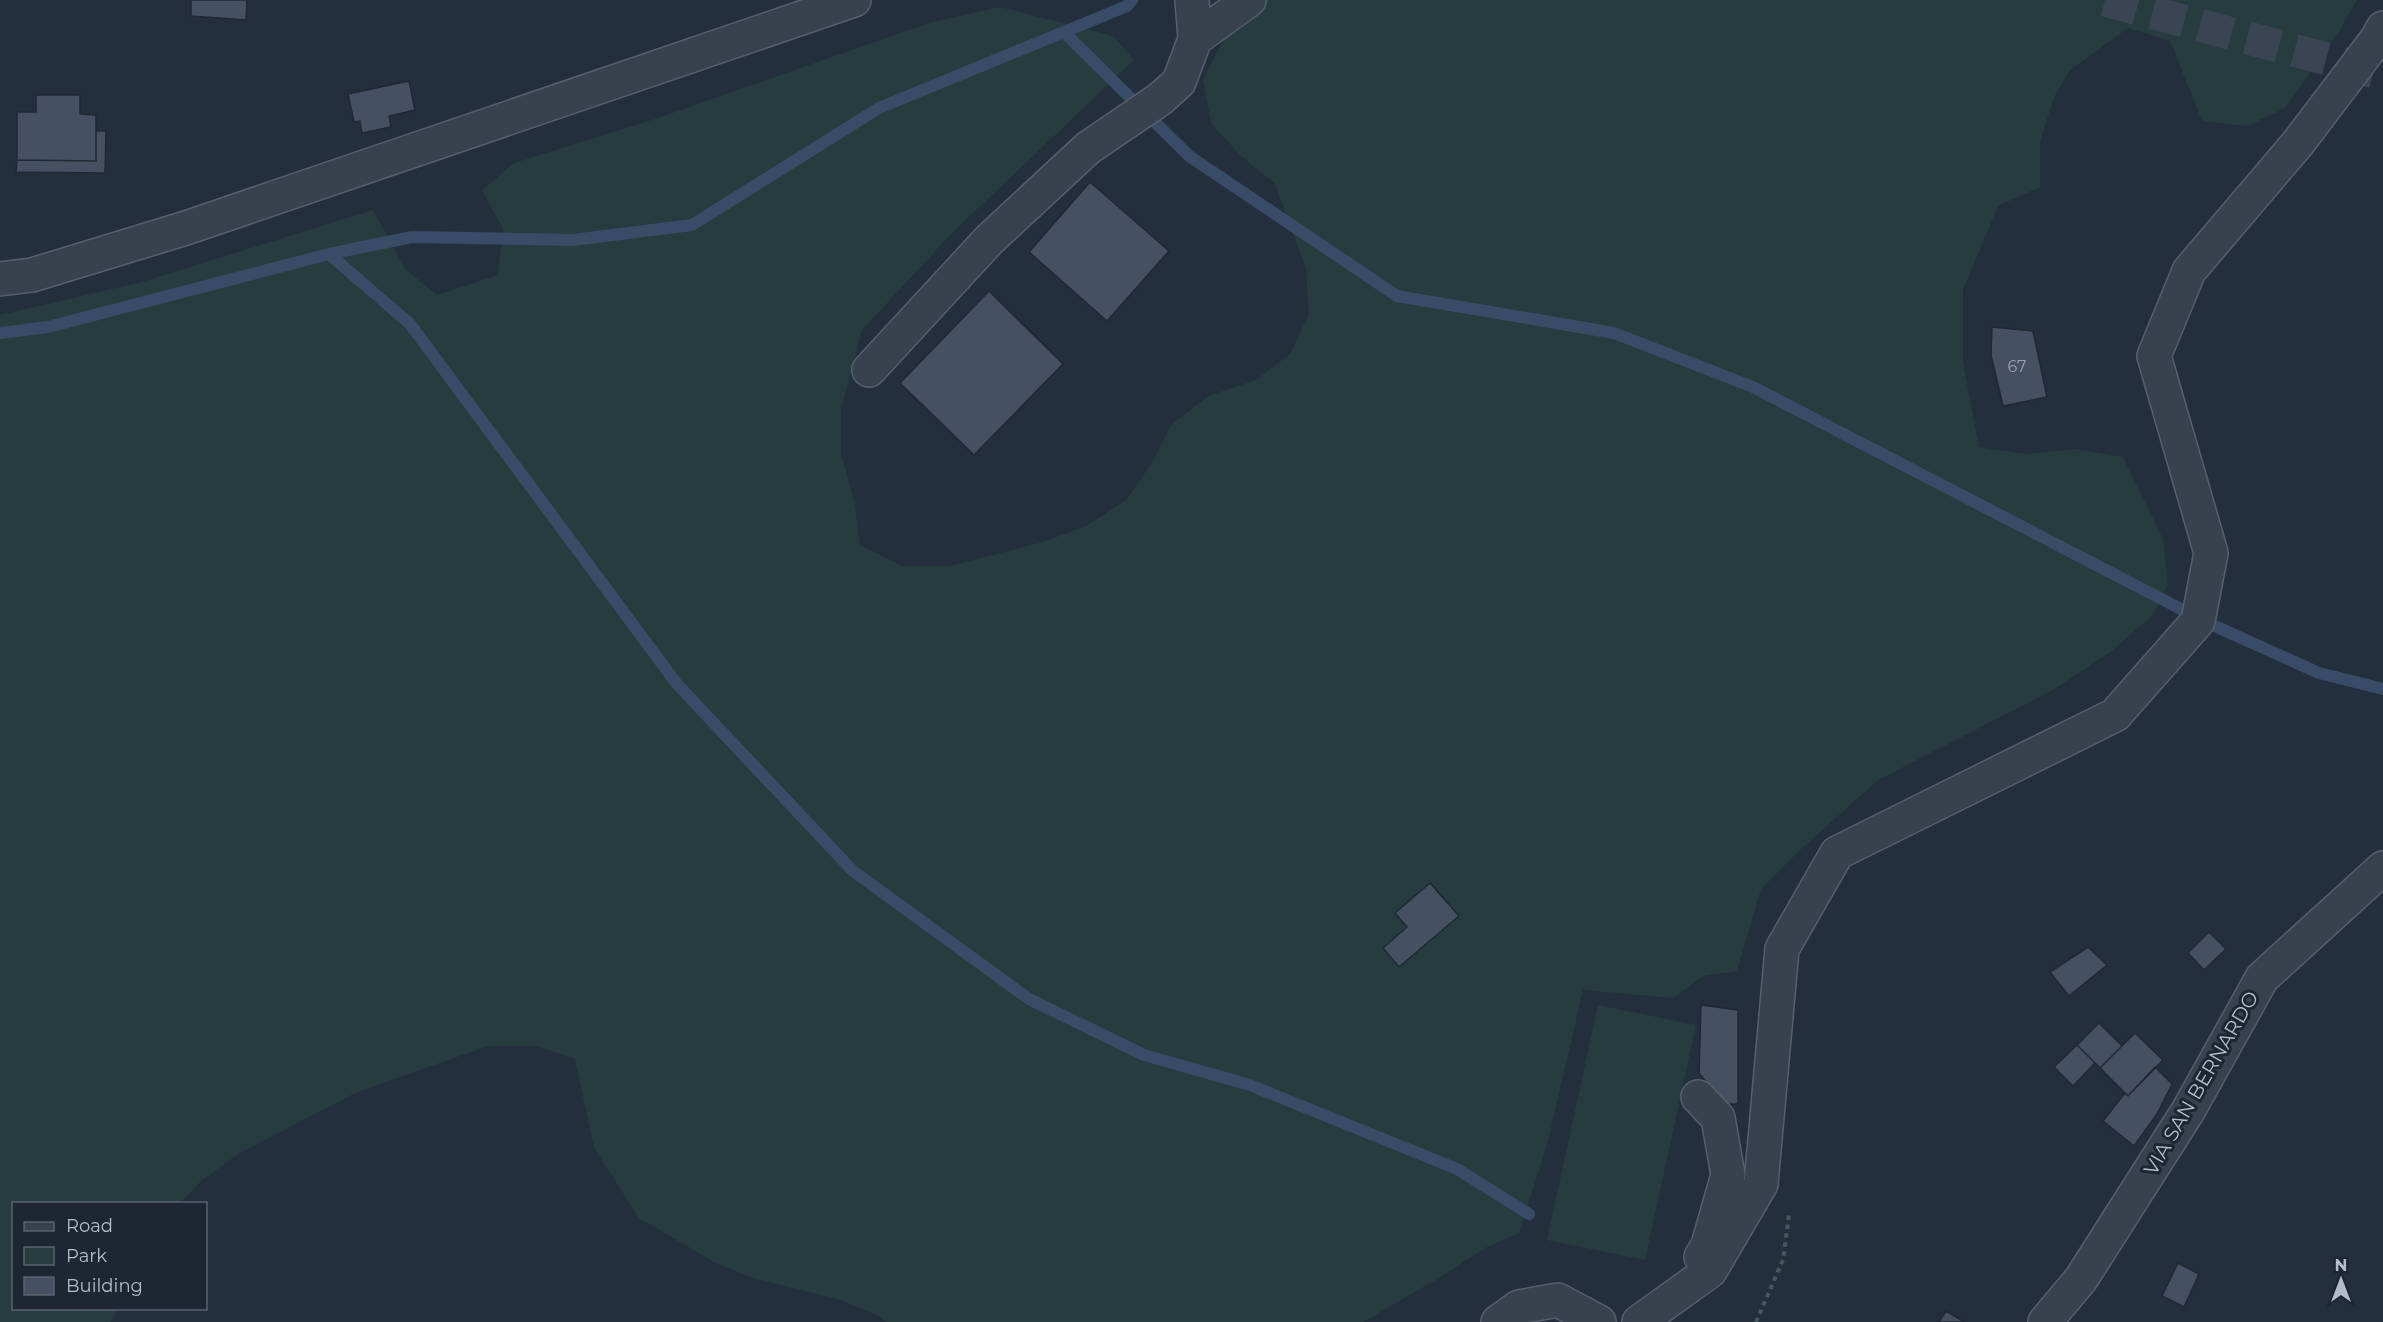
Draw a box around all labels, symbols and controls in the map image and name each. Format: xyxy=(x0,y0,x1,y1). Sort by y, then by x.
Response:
house number: 67 xyxy=(2007,357,2027,376)
street label: VIA SAN BERNARDO xyxy=(2138,987,2264,1179)
legend xyxy=(12,1202,207,1310)
text: Road xyxy=(66,1215,113,1237)
text: Park xyxy=(66,1245,107,1267)
north arrow xyxy=(2311,1250,2371,1310)
text: N xyxy=(2335,1256,2347,1275)
text: Building xyxy=(66,1275,143,1297)

